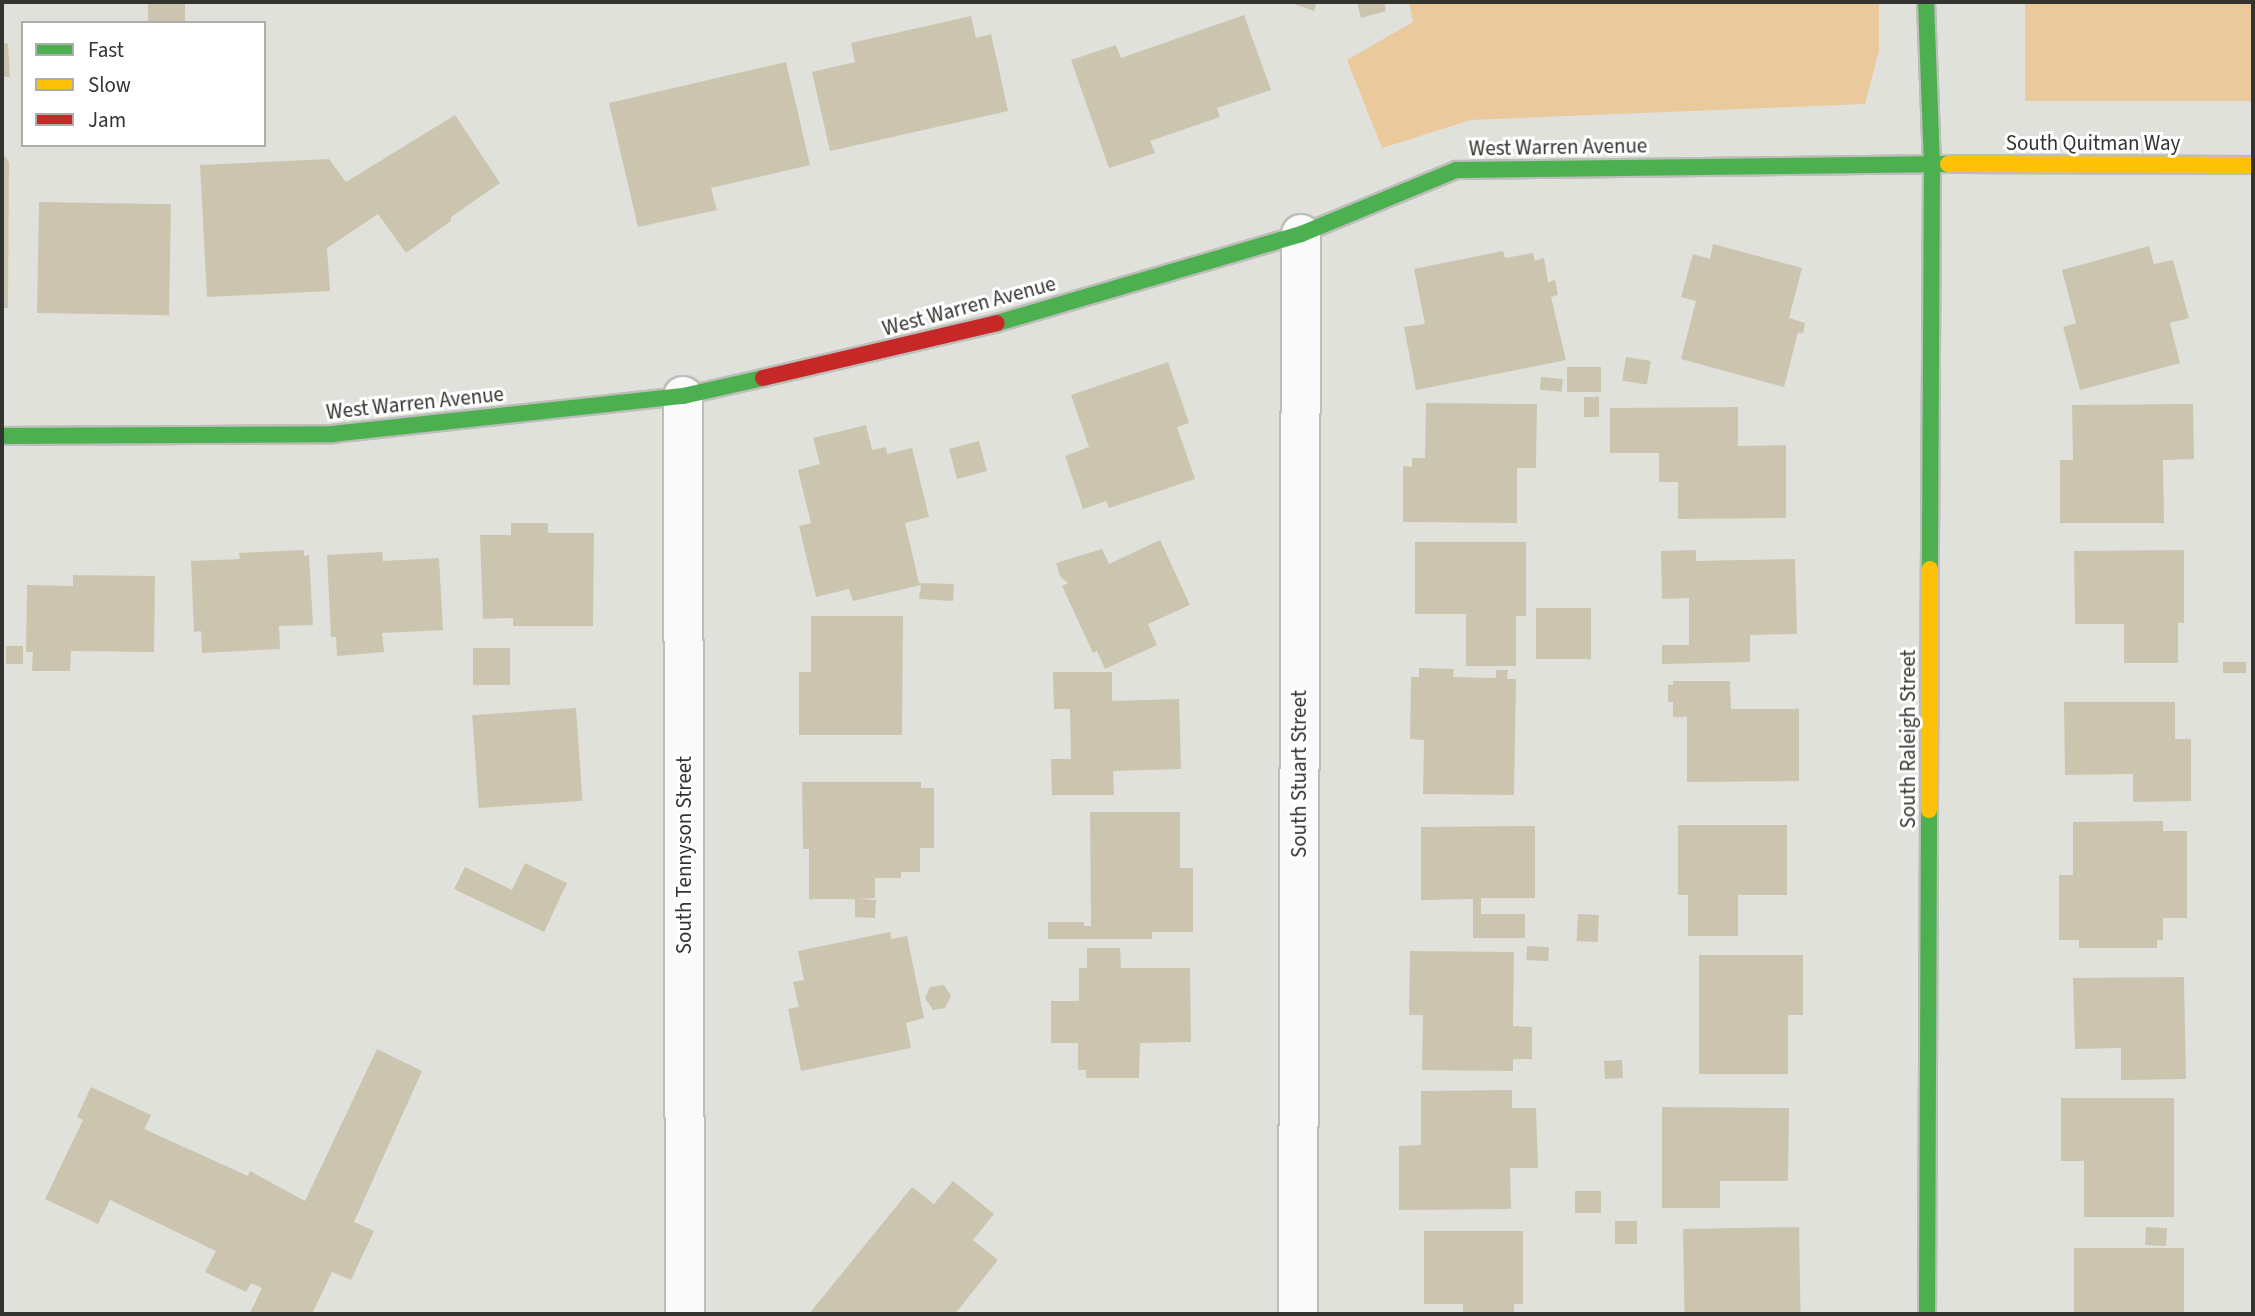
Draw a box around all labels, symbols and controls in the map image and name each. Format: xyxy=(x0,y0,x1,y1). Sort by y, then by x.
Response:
legend xyxy=(21,21,266,147)
text: Fast xyxy=(88,35,124,65)
text: Slow xyxy=(88,70,131,100)
text: Jam xyxy=(88,105,126,135)
street label: South Quitman Way xyxy=(2006,130,2180,156)
street label: West Warren Avenue xyxy=(1469,133,1647,161)
street label: West Warren Avenue xyxy=(880,271,1058,341)
street label: West Warren Avenue xyxy=(325,381,505,425)
street label: South Raleigh Street xyxy=(1895,650,1921,828)
street label: South Stuart Street xyxy=(1286,690,1312,858)
street label: South Tennyson Street xyxy=(671,756,697,954)

